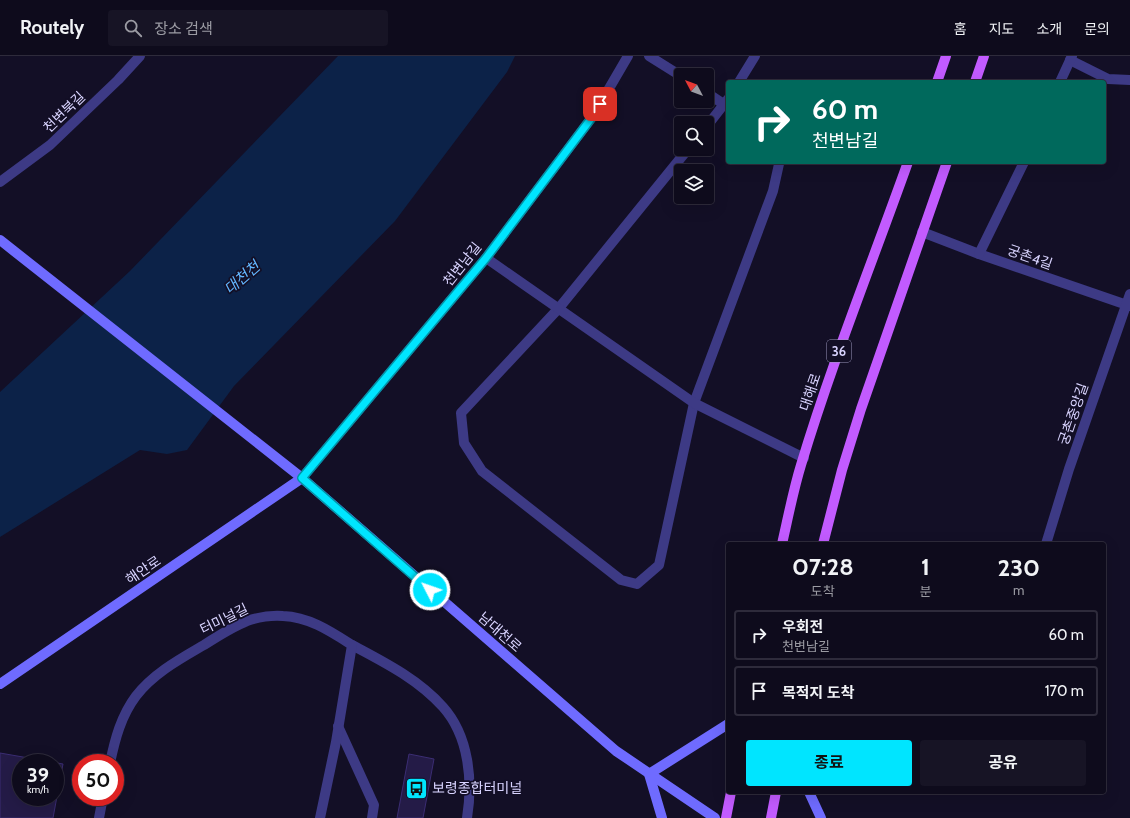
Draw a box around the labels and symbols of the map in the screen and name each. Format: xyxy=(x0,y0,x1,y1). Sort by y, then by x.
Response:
north arrow xyxy=(674,68,714,108)
pin xyxy=(583,87,617,121)
street label: 천변북길 xyxy=(39,88,89,136)
street label: 천변남길 xyxy=(439,238,485,290)
street label: 궁촌4길 xyxy=(1005,241,1055,273)
water label: 대천천 xyxy=(220,256,265,298)
road number: 36 xyxy=(827,340,851,362)
street label: 대해로 xyxy=(795,371,825,413)
street label: 궁촌중앙길 xyxy=(1054,381,1092,447)
street label: 해안로 xyxy=(122,552,164,588)
position arrow xyxy=(409,569,451,611)
street label: 터미널길 xyxy=(197,600,251,638)
street label: 남대천로 xyxy=(475,608,525,656)
speed limit sign: 50 xyxy=(72,754,124,806)
bus stop icon: 보령종합터미널 xyxy=(403,775,429,801)
place label: 보령종합터미널 xyxy=(432,779,522,797)

